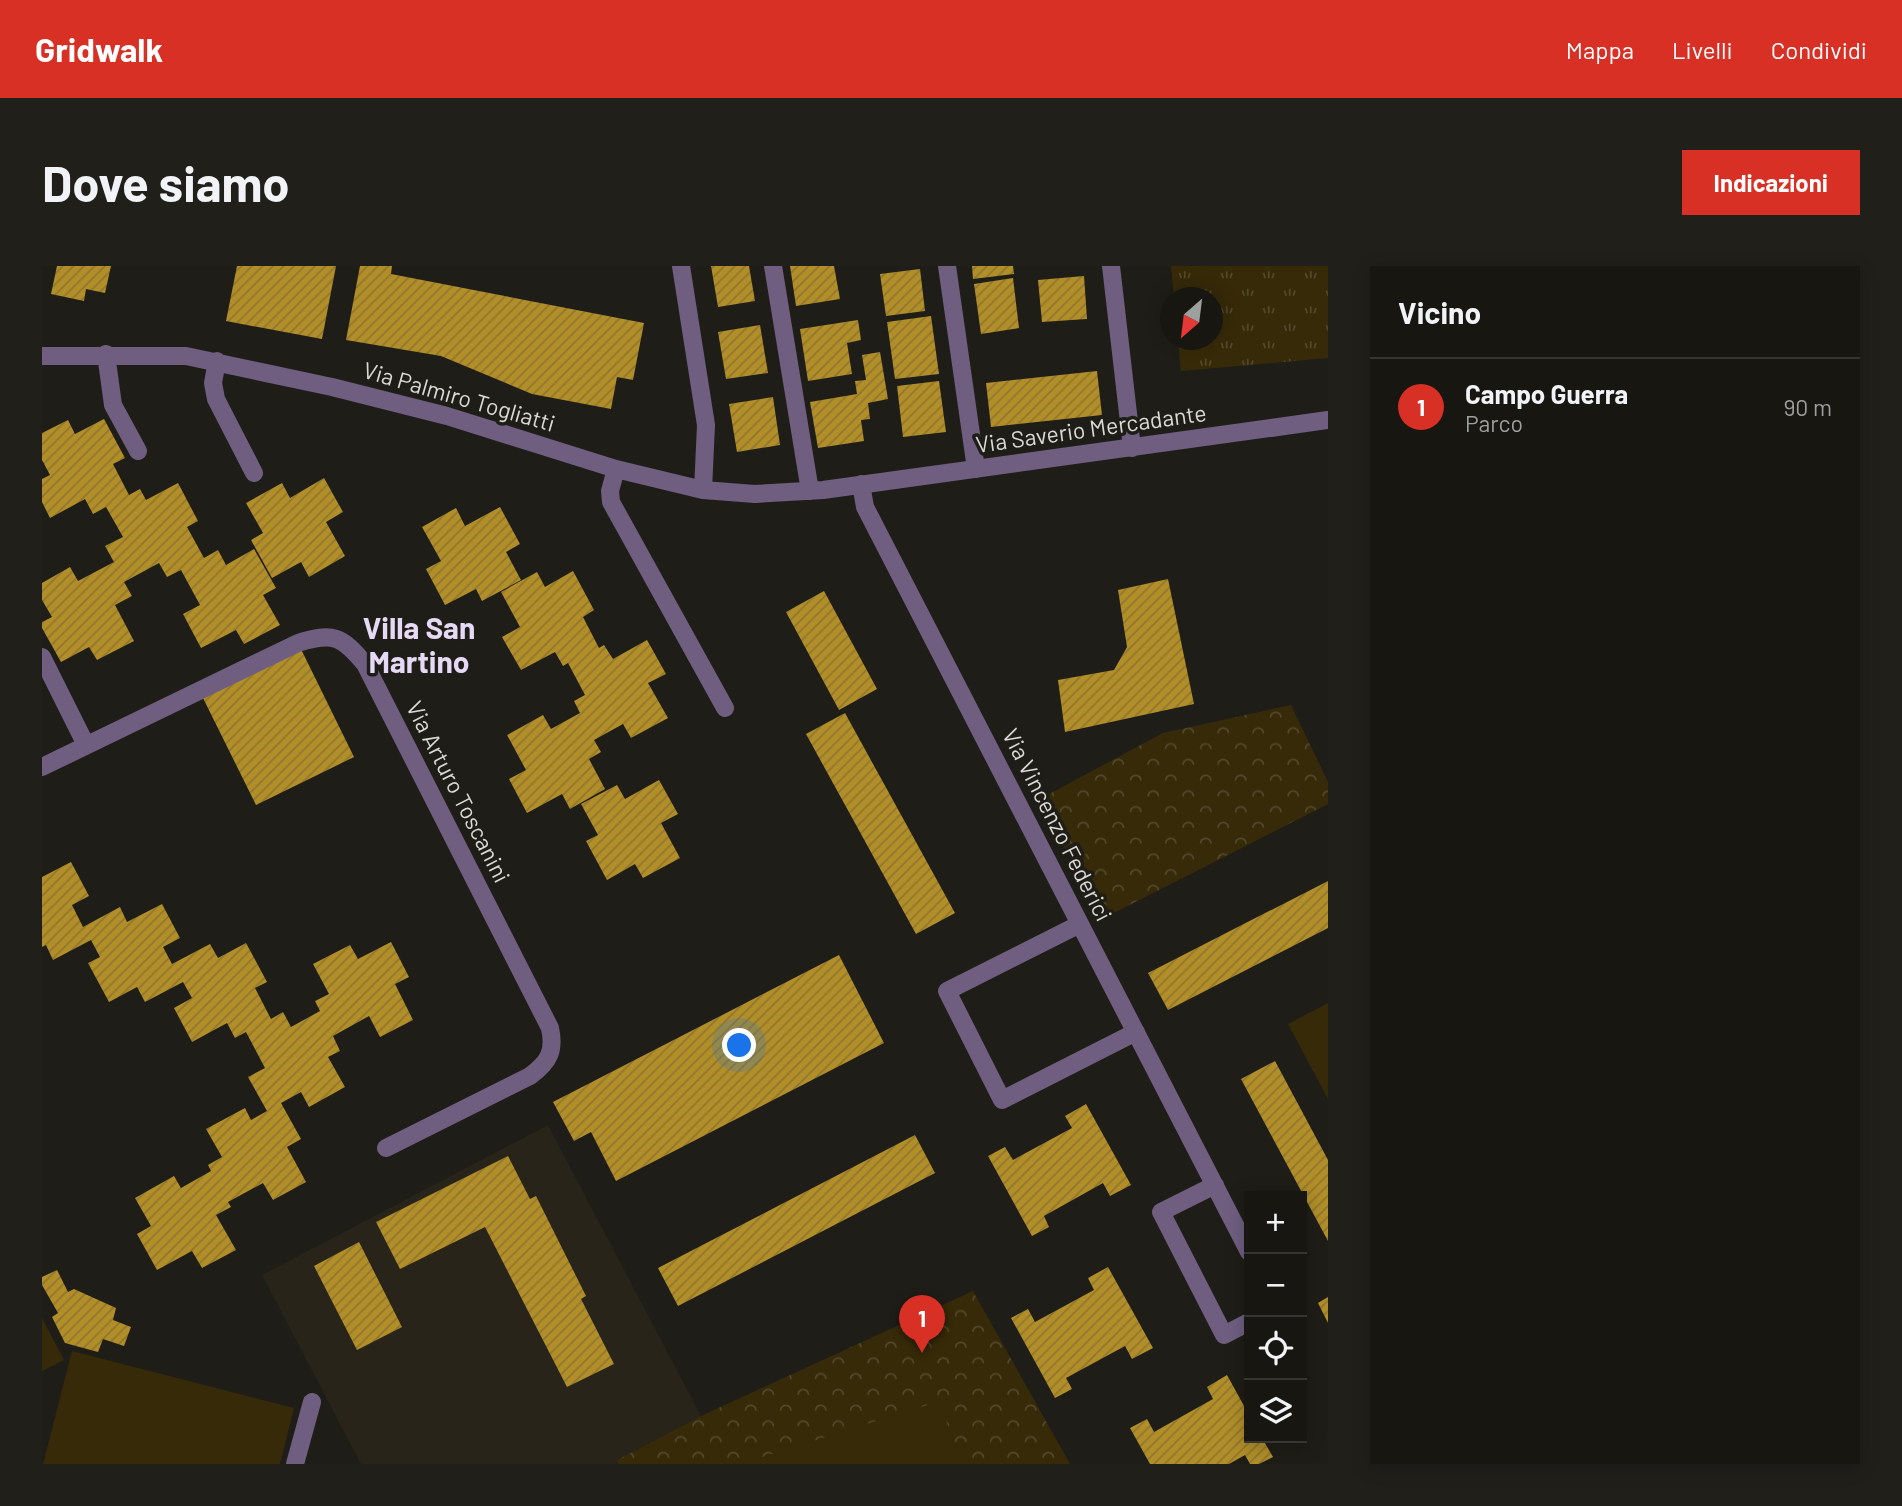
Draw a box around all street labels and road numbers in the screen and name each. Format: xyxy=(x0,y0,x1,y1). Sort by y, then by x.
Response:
street label: Via Palmiro Togliatti xyxy=(360,355,558,437)
street label: Via Saverio Mercadante xyxy=(974,398,1208,458)
street label: Via Arturo Toscanini xyxy=(401,696,517,887)
street label: Via Vincenzo Federici xyxy=(997,723,1119,926)

